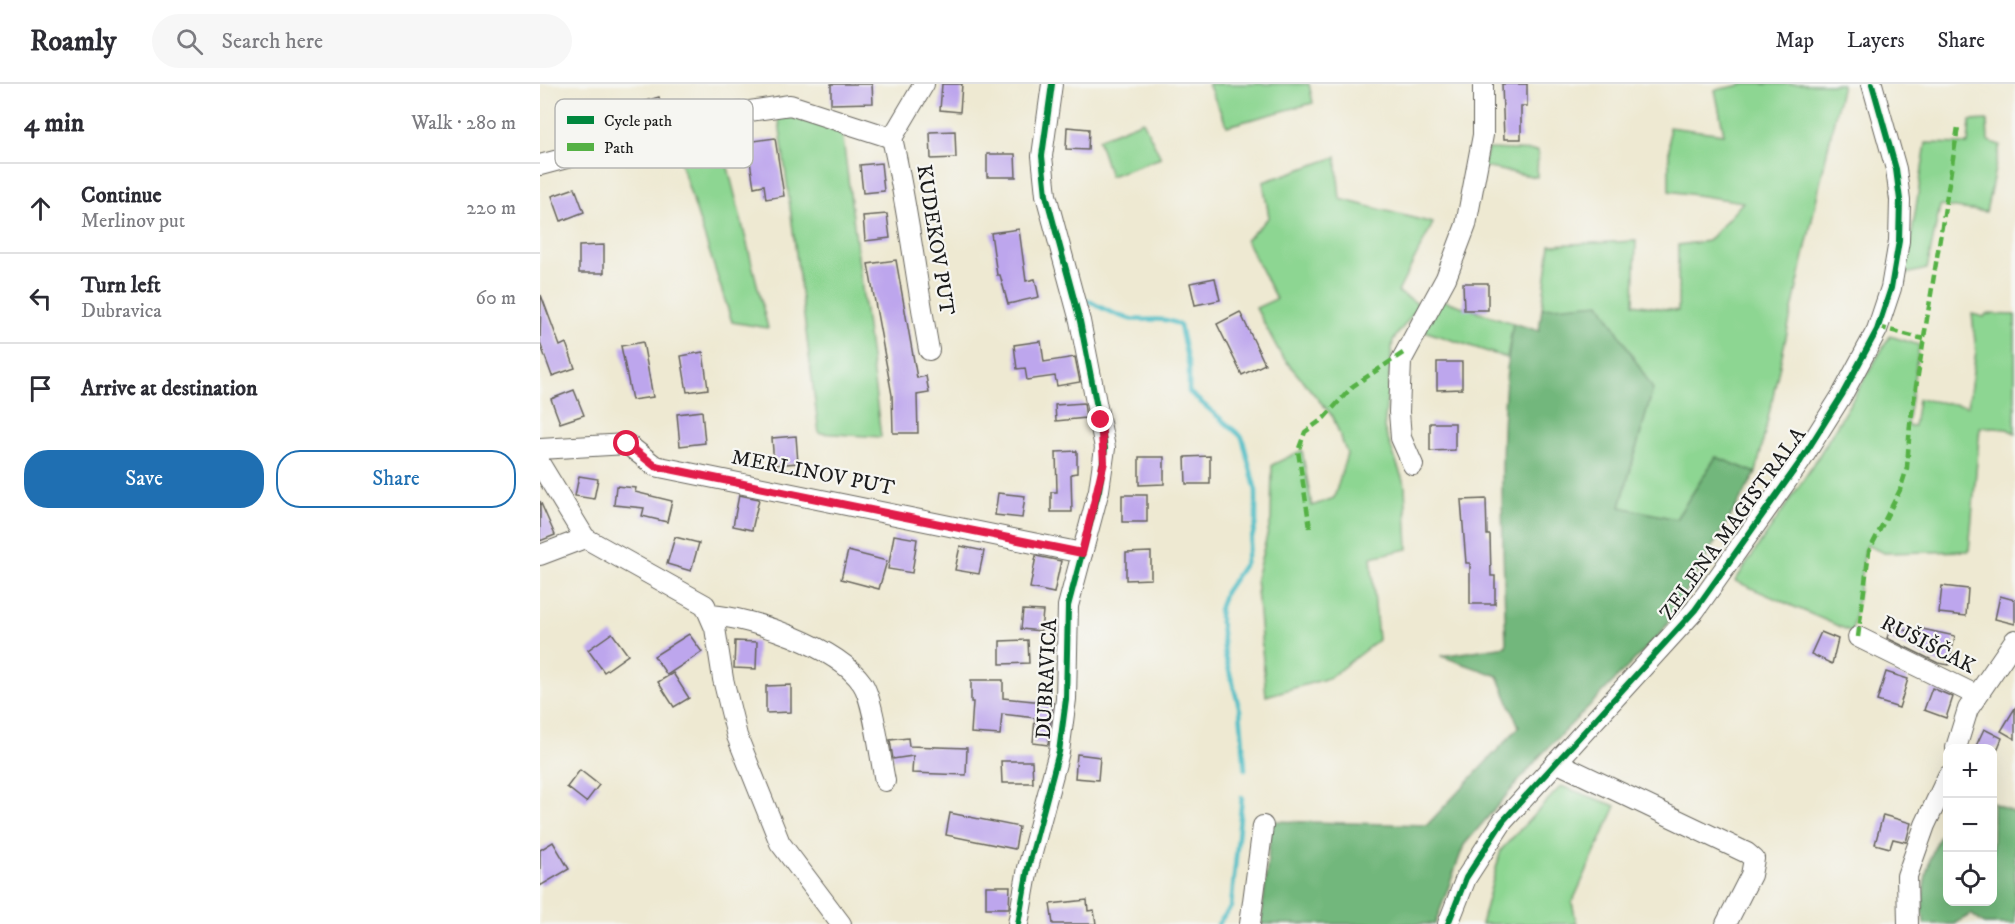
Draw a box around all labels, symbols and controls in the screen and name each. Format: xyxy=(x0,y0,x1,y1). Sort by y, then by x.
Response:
search box xyxy=(152,14,572,68)
text: Roamly xyxy=(30,24,116,59)
icon: search xyxy=(173,25,206,58)
text: Search here xyxy=(221,28,323,55)
text: Map xyxy=(1775,28,1814,54)
text: Layers xyxy=(1847,28,1905,54)
text: Share xyxy=(1938,28,1985,54)
legend xyxy=(555,99,753,168)
text: 4 min xyxy=(24,107,84,140)
text: Walk · 280 m xyxy=(411,111,516,136)
text: Cycle path xyxy=(604,111,673,131)
text: Path xyxy=(604,138,634,158)
street label: KUDEKOV PUT xyxy=(910,163,960,317)
text: Continue xyxy=(81,182,162,209)
icon: ahead xyxy=(24,192,57,225)
text: 220 m xyxy=(466,196,516,221)
text: Merlinov put xyxy=(81,209,185,234)
text: Turn left xyxy=(81,272,161,299)
icon: left xyxy=(24,282,57,315)
text: 60 m xyxy=(476,286,516,311)
text: Dubravica xyxy=(81,299,162,324)
icon: arrive xyxy=(24,372,57,405)
text: Arrive at destination xyxy=(81,375,258,402)
route end xyxy=(1087,406,1113,432)
street label: ZELENA MAGISTRALA xyxy=(1654,422,1812,625)
route start xyxy=(613,430,639,456)
street label: MERLINOV PUT xyxy=(729,444,897,502)
button: Save xyxy=(24,450,264,508)
button: Share xyxy=(276,450,516,508)
street label: RUŠIŠČAK xyxy=(1876,608,1981,680)
street label: DUBRAVICA xyxy=(1031,617,1063,740)
map controls xyxy=(1943,744,1997,906)
button: + xyxy=(1943,744,1997,798)
button: − xyxy=(1943,798,1997,852)
button: locate xyxy=(1943,852,1997,906)

